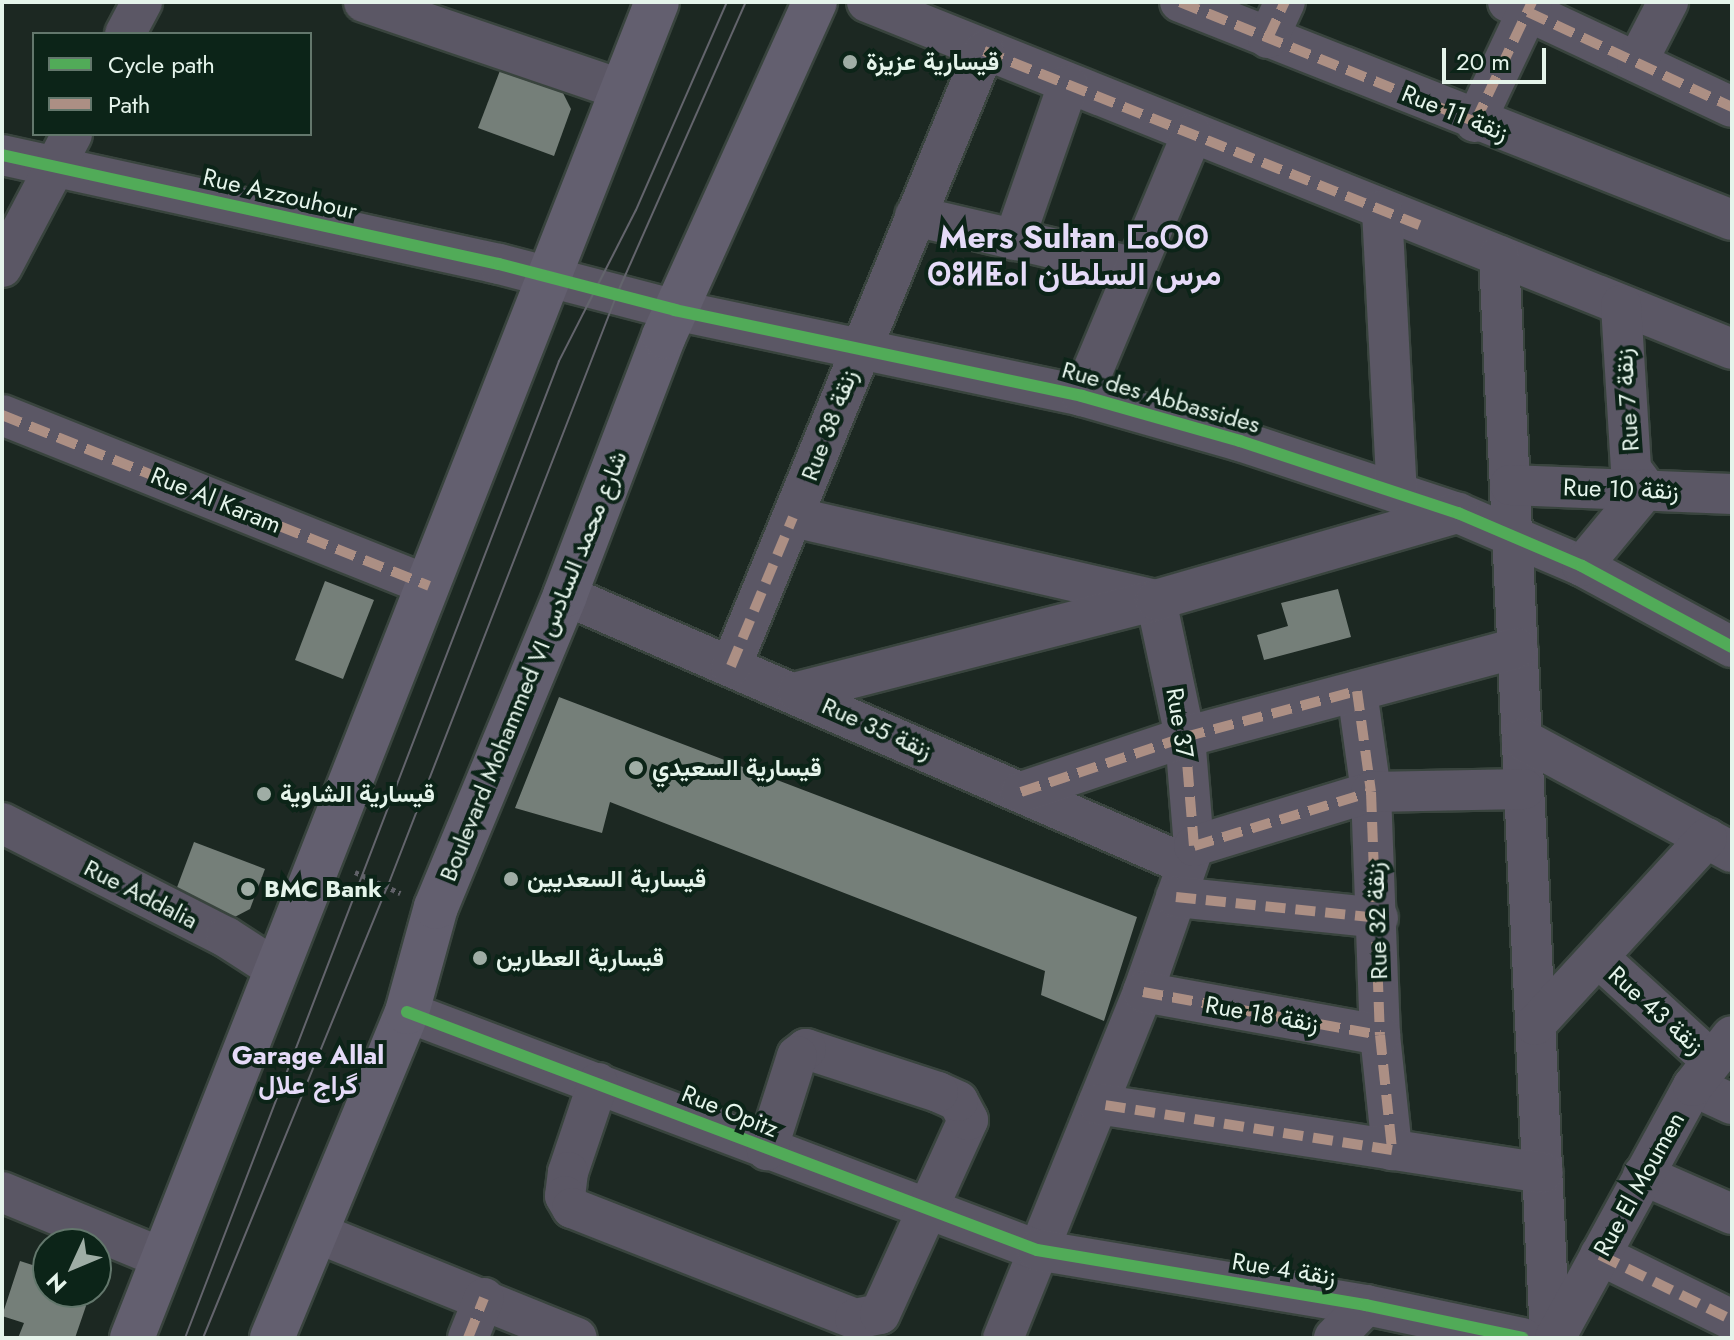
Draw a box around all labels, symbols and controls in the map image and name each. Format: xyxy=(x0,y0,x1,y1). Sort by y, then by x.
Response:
legend xyxy=(32,32,312,136)
scale bar xyxy=(1446,32,1550,82)
text: 20 m xyxy=(1456,44,1510,79)
text: Cycle path xyxy=(108,47,215,82)
place label: قيسارية عزيزة xyxy=(866,48,999,76)
marker: قيسارية عزيزة xyxy=(841,53,859,71)
street label: Rue 11 زنقة xyxy=(1398,79,1512,147)
text: Path xyxy=(108,87,150,122)
street label: Rue Azzouhour xyxy=(200,162,360,226)
district label: Mers Sultan ⵎⴰⵔⵙ ⵙⵓⵍⵟⴰⵏ مرس السلطان xyxy=(927,219,1221,294)
street label: Rue 7 زنقة xyxy=(1609,348,1645,452)
street label: Rue des Abbassides xyxy=(1059,355,1263,439)
street label: Rue 38 زنقة xyxy=(795,365,863,485)
street label: Boulevard Mohammed VI شارع محمد السادس xyxy=(433,447,633,885)
street label: Rue Al Karam xyxy=(147,461,285,539)
street label: Rue 10 زنقة xyxy=(1563,473,1679,505)
street label: Rue 37 xyxy=(1160,686,1200,760)
street label: Rue 35 زنقة xyxy=(818,691,936,765)
place label: قيسارية السعيدي xyxy=(652,754,822,782)
marker: قيسارية السعيدي xyxy=(627,759,645,777)
place label: قيسارية الشاوية xyxy=(280,780,435,808)
marker: قيسارية الشاوية xyxy=(255,785,273,803)
street label: Rue Addalia xyxy=(79,853,203,935)
street label: Rue 32 زنقة xyxy=(1361,862,1393,980)
place label: قيسارية السعديين xyxy=(527,865,706,893)
marker: قيسارية السعديين xyxy=(502,870,520,888)
place label: BMC Bank xyxy=(264,875,382,903)
marker: BMC Bank xyxy=(239,880,257,898)
place label: قيسارية العطارين xyxy=(496,944,664,972)
marker: قيسارية العطارين xyxy=(471,949,489,967)
street label: Rue 43 زنقة xyxy=(1603,960,1709,1060)
street label: Rue 18 زنقة xyxy=(1203,990,1321,1038)
district label: Garage Allal گراج علال xyxy=(232,1040,384,1102)
street label: Rue Opitz xyxy=(678,1079,782,1143)
street label: Rue El Moumen xyxy=(1588,1107,1690,1261)
north arrow xyxy=(32,1228,112,1308)
street label: Rue 4 زنقة xyxy=(1230,1247,1338,1291)
text: N xyxy=(39,1266,74,1301)

